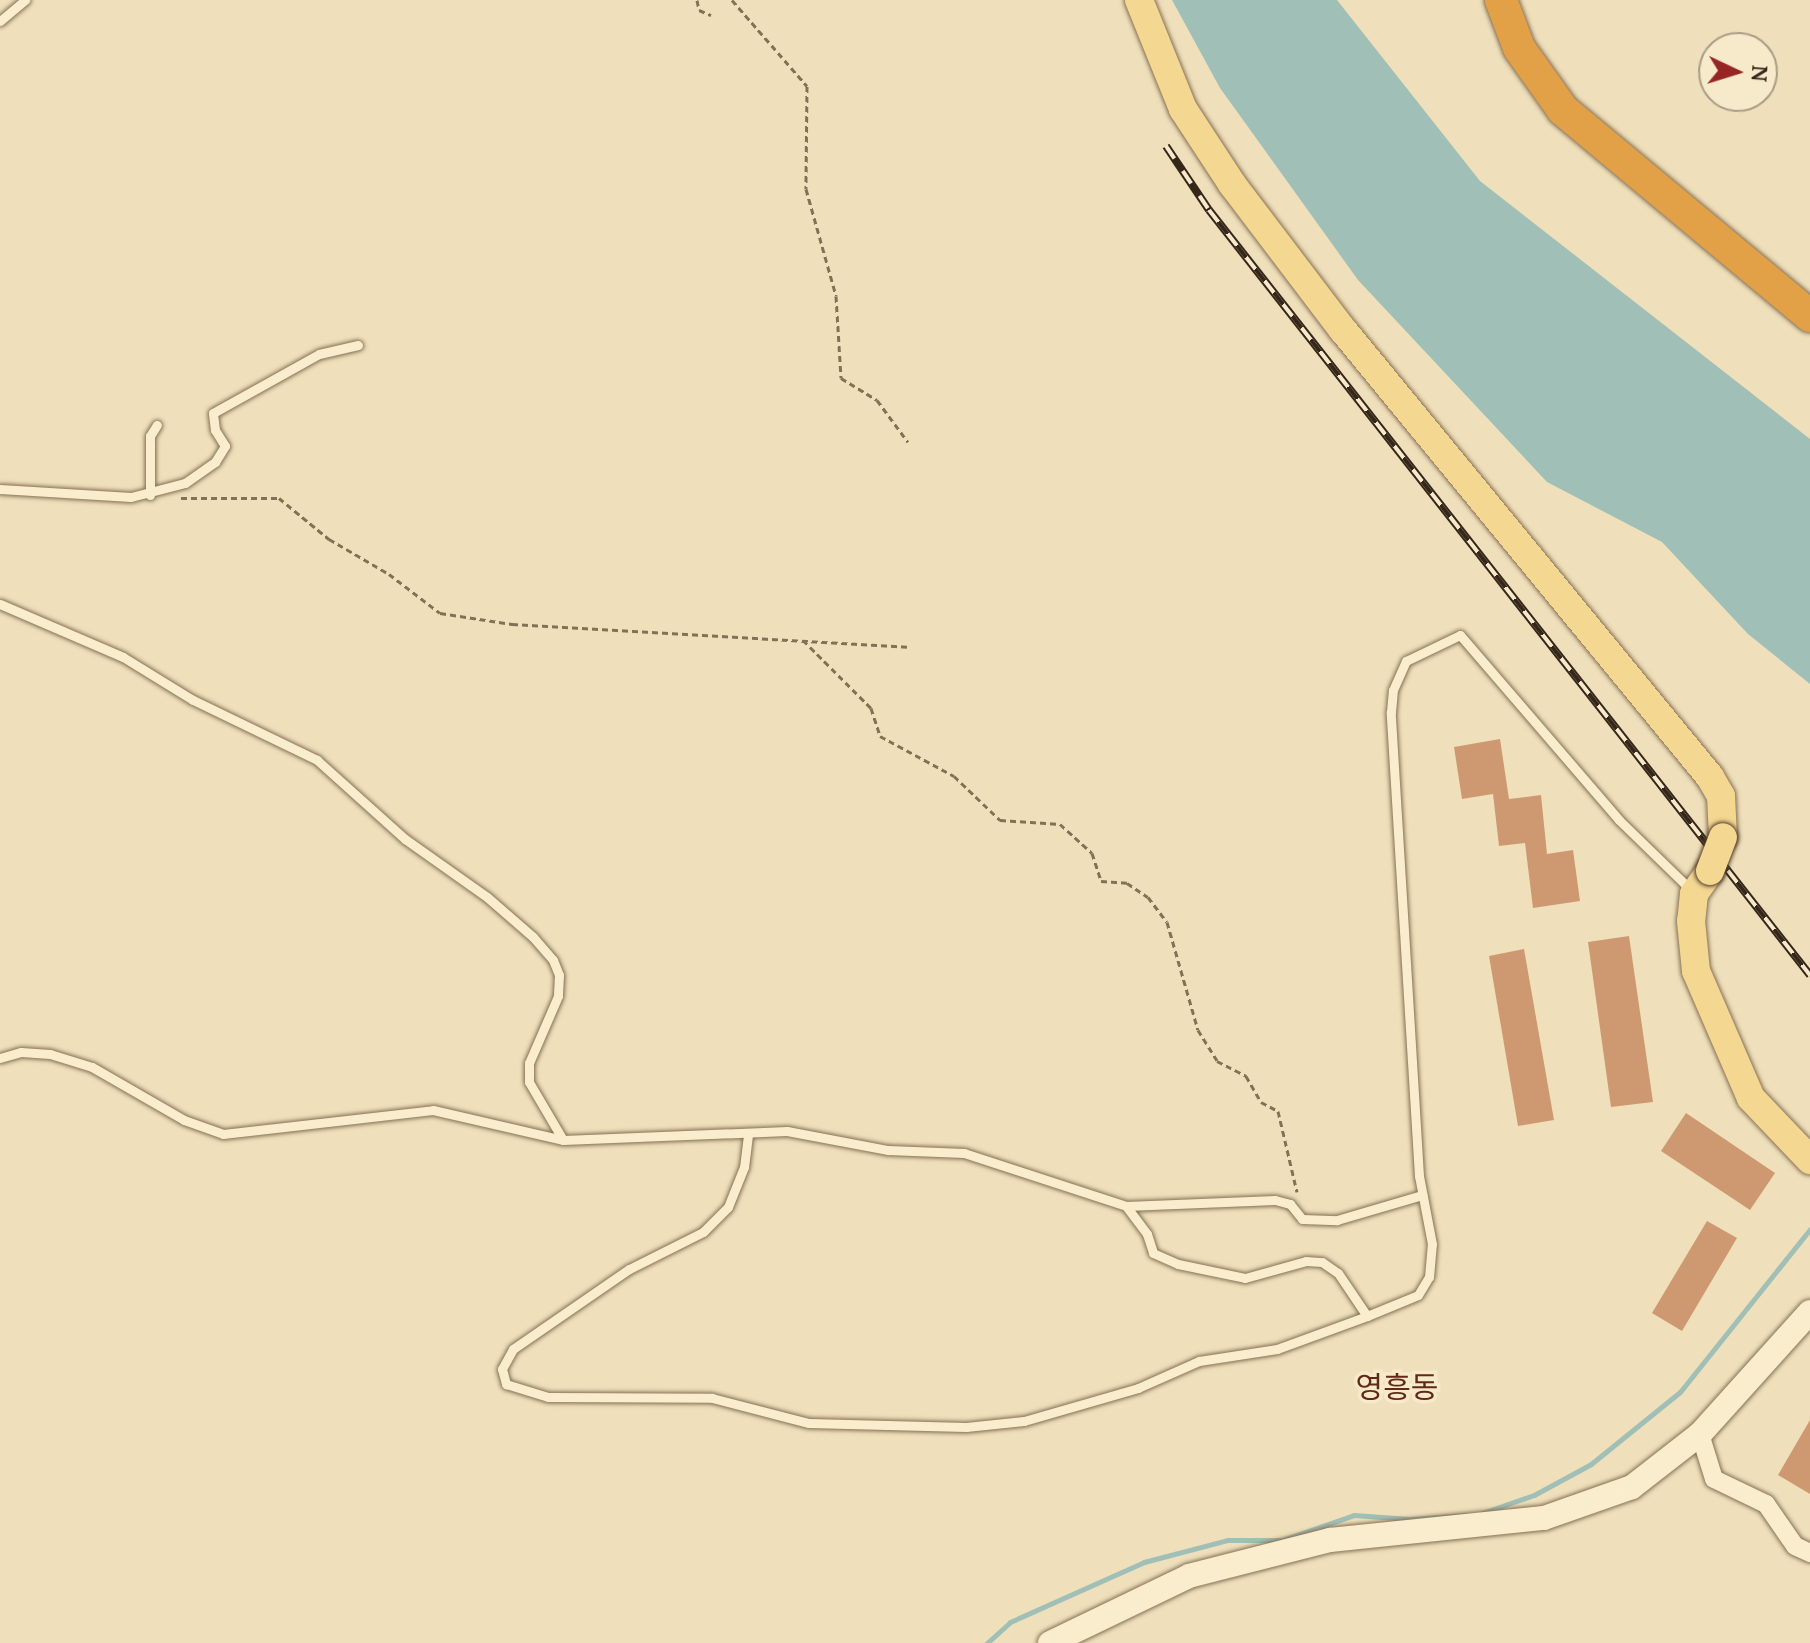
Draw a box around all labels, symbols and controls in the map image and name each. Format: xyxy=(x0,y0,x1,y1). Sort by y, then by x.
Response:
north arrow xyxy=(1698,32,1778,112)
text: N xyxy=(1745,64,1775,83)
district label: 영흥동 xyxy=(1356,1369,1438,1405)

